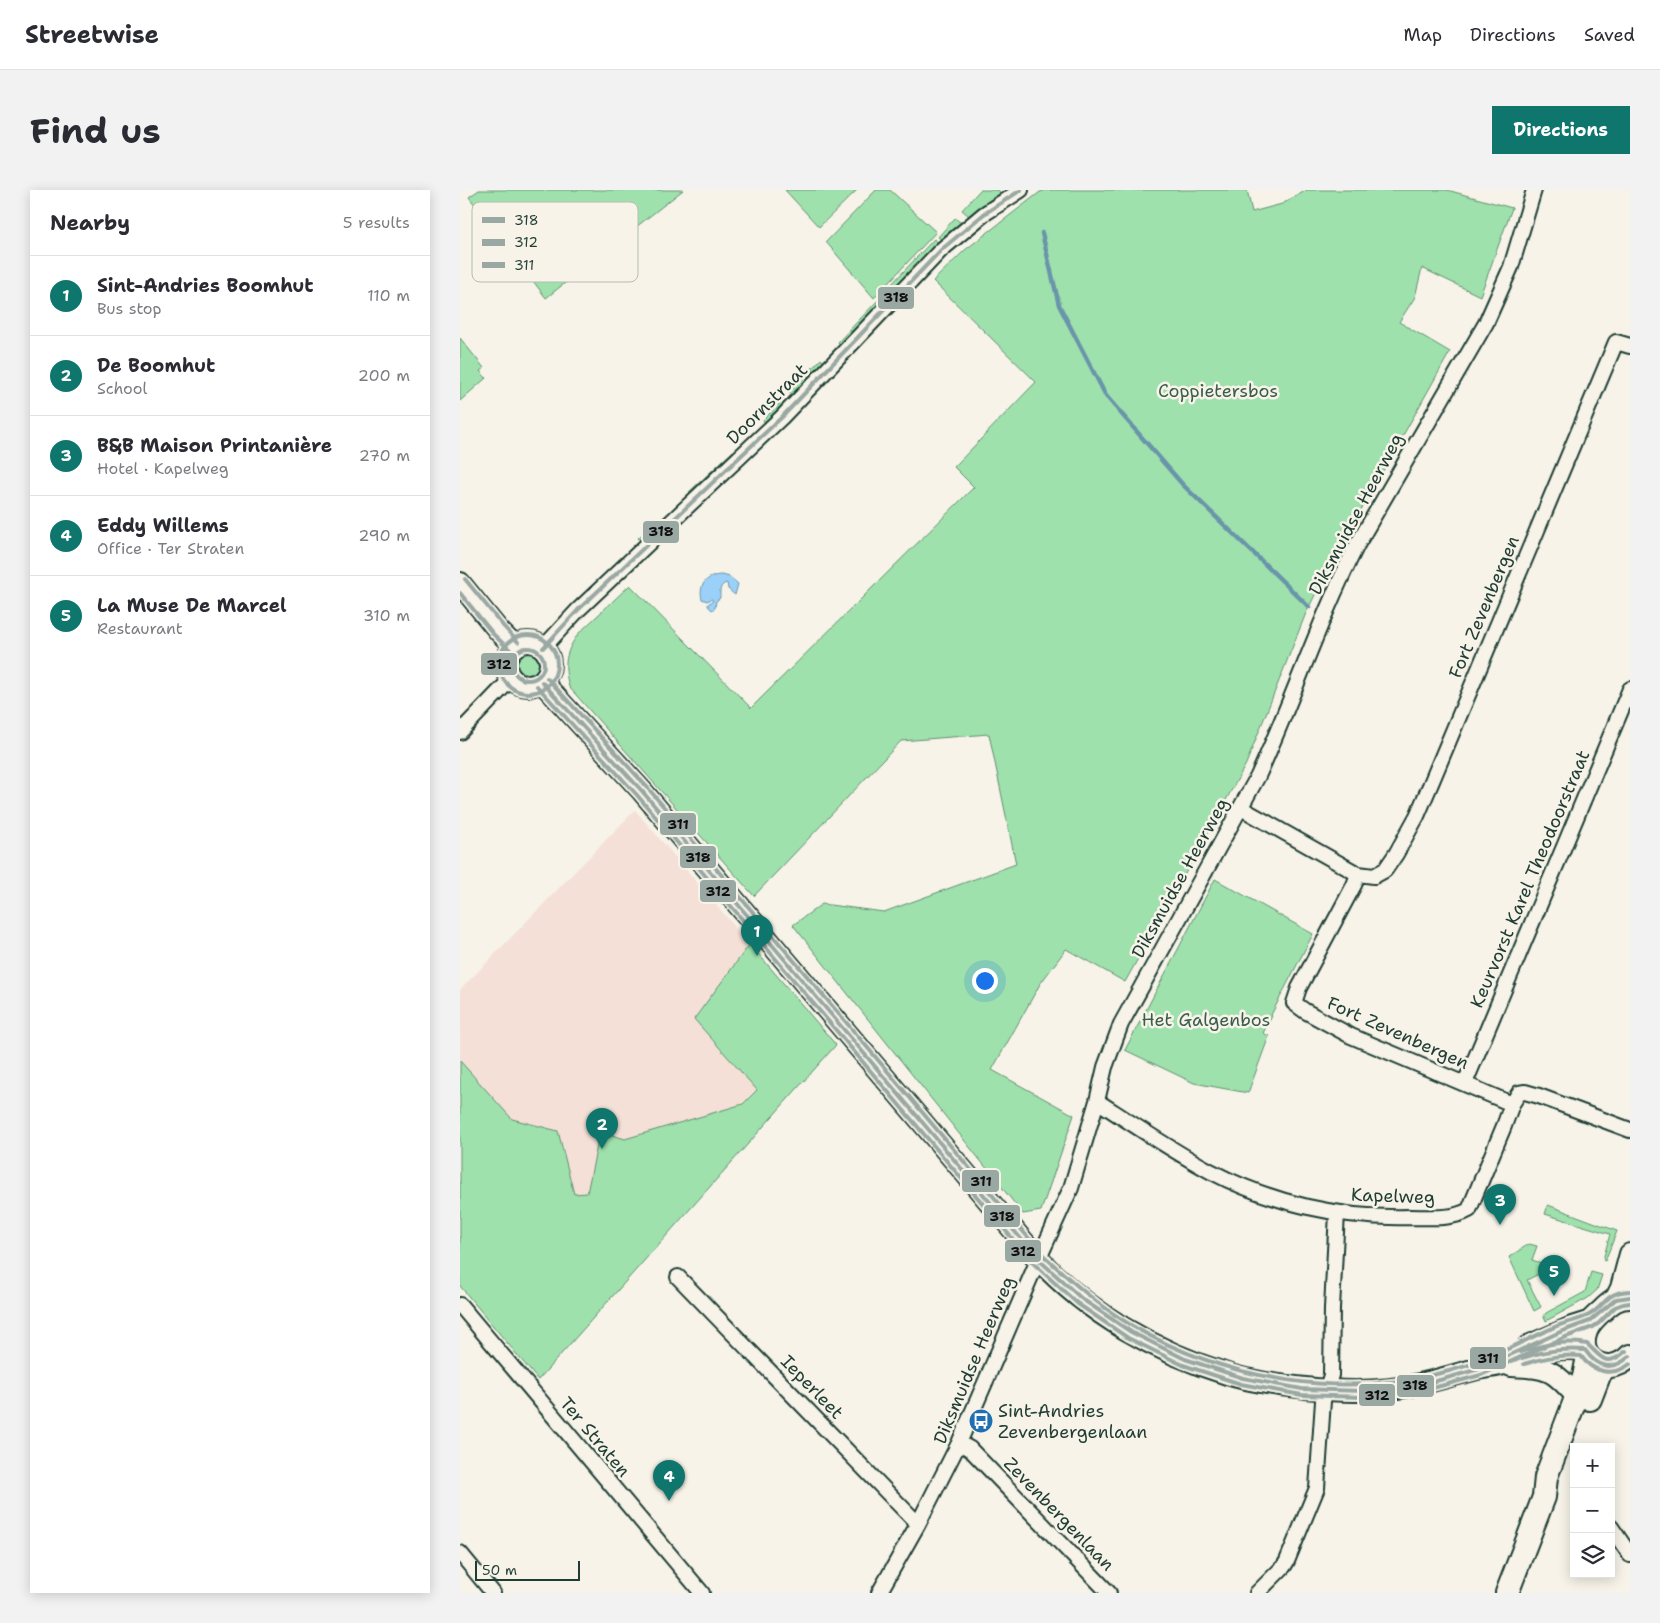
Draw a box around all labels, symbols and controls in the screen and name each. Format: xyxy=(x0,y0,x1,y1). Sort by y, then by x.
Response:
text: Streetwise xyxy=(25,19,159,51)
text: Map xyxy=(1404,23,1442,47)
text: Directions xyxy=(1470,23,1556,47)
text: Saved xyxy=(1584,23,1635,47)
button: Directions xyxy=(1492,106,1630,154)
text: Find us xyxy=(30,107,161,154)
legend xyxy=(472,202,638,282)
text: Nearby xyxy=(50,209,130,237)
text: 318 xyxy=(514,211,539,229)
text: 5 results xyxy=(343,212,410,233)
text: 312 xyxy=(514,233,538,251)
text: 311 xyxy=(514,256,534,274)
text: Sint-Andries Boomhut xyxy=(97,273,314,298)
text: 1 xyxy=(62,285,70,306)
text: 110 m xyxy=(367,285,410,306)
line badge: 318 xyxy=(877,286,915,310)
text: 318 xyxy=(883,288,909,306)
text: Bus stop xyxy=(97,298,162,319)
text: De Boomhut xyxy=(97,353,215,378)
street label: Doornstraat xyxy=(721,358,813,450)
text: 2 xyxy=(60,365,72,386)
text: 200 m xyxy=(358,365,410,386)
text: School xyxy=(97,378,147,399)
park label: Coppietersbos xyxy=(1158,379,1278,403)
street label: Diksmuidse Heerweg xyxy=(1303,429,1409,599)
text: B&B Maison Printanière xyxy=(97,433,332,458)
text: 3 xyxy=(60,445,72,466)
text: 270 m xyxy=(359,445,410,466)
text: Hotel · Kapelweg xyxy=(97,458,229,479)
text: Eddy Willems xyxy=(97,513,229,538)
line badge: 318 xyxy=(642,520,680,544)
text: 318 xyxy=(648,522,674,540)
text: 4 xyxy=(60,525,72,546)
text: 290 m xyxy=(358,525,410,546)
street label: Fort Zevenbergen xyxy=(1443,532,1525,682)
text: Office · Ter Straten xyxy=(97,538,244,559)
text: La Muse De Marcel xyxy=(97,593,286,618)
text: 5 xyxy=(61,605,71,626)
text: 310 m xyxy=(363,605,410,626)
text: Restaurant xyxy=(97,618,183,639)
line badge: 312 xyxy=(480,652,518,676)
text: 312 xyxy=(487,655,512,673)
street label: Keurvorst Karel Theodoorstraat xyxy=(1465,746,1595,1012)
street label: Diksmuidse Heerweg xyxy=(1126,794,1234,962)
line badge: 311 xyxy=(659,812,697,836)
text: 311 xyxy=(667,815,689,833)
line badge: 318 xyxy=(679,845,717,869)
text: 318 xyxy=(685,848,711,866)
line badge: 312 xyxy=(699,879,737,903)
text: 312 xyxy=(706,882,731,900)
pin: 1 xyxy=(741,915,773,956)
your location xyxy=(972,968,998,994)
street label: Fort Zevenbergen xyxy=(1323,991,1473,1075)
park label: Het Galgenbos xyxy=(1142,1008,1270,1032)
pin: 2 xyxy=(586,1108,618,1149)
line badge: 311 xyxy=(961,1169,1000,1193)
text: 311 xyxy=(970,1172,992,1190)
street label: Kapelweg xyxy=(1351,1183,1435,1209)
pin: 3 xyxy=(1484,1184,1516,1225)
line badge: 318 xyxy=(983,1204,1021,1228)
text: 318 xyxy=(989,1207,1015,1225)
line badge: 312 xyxy=(1004,1239,1042,1263)
text: 312 xyxy=(1011,1242,1036,1260)
pin: 5 xyxy=(1538,1255,1570,1296)
street label: Diksmuidse Heerweg xyxy=(928,1273,1020,1447)
line badge: 311 xyxy=(1469,1346,1507,1370)
text: 311 xyxy=(1477,1349,1499,1367)
street label: Ieperleet xyxy=(775,1350,849,1424)
line badge: 318 xyxy=(1396,1374,1435,1398)
text: 318 xyxy=(1402,1376,1428,1394)
line badge: 312 xyxy=(1358,1383,1396,1407)
text: 312 xyxy=(1365,1386,1390,1404)
street label: Ter Straten xyxy=(554,1392,636,1482)
place label: Sint-Andries Zevenbergenlaan xyxy=(998,1399,1147,1444)
bus stop icon: Sint-Andries Zevenbergenlaan xyxy=(968,1408,994,1434)
map controls xyxy=(1570,1443,1615,1578)
button: + xyxy=(1570,1443,1615,1488)
street label: Zevenbergenlaan xyxy=(999,1452,1119,1576)
pin: 4 xyxy=(653,1460,685,1501)
button: − xyxy=(1570,1488,1615,1533)
button: layers xyxy=(1570,1533,1615,1578)
scale bar xyxy=(475,1558,580,1581)
text: 50 m xyxy=(482,1561,517,1579)

